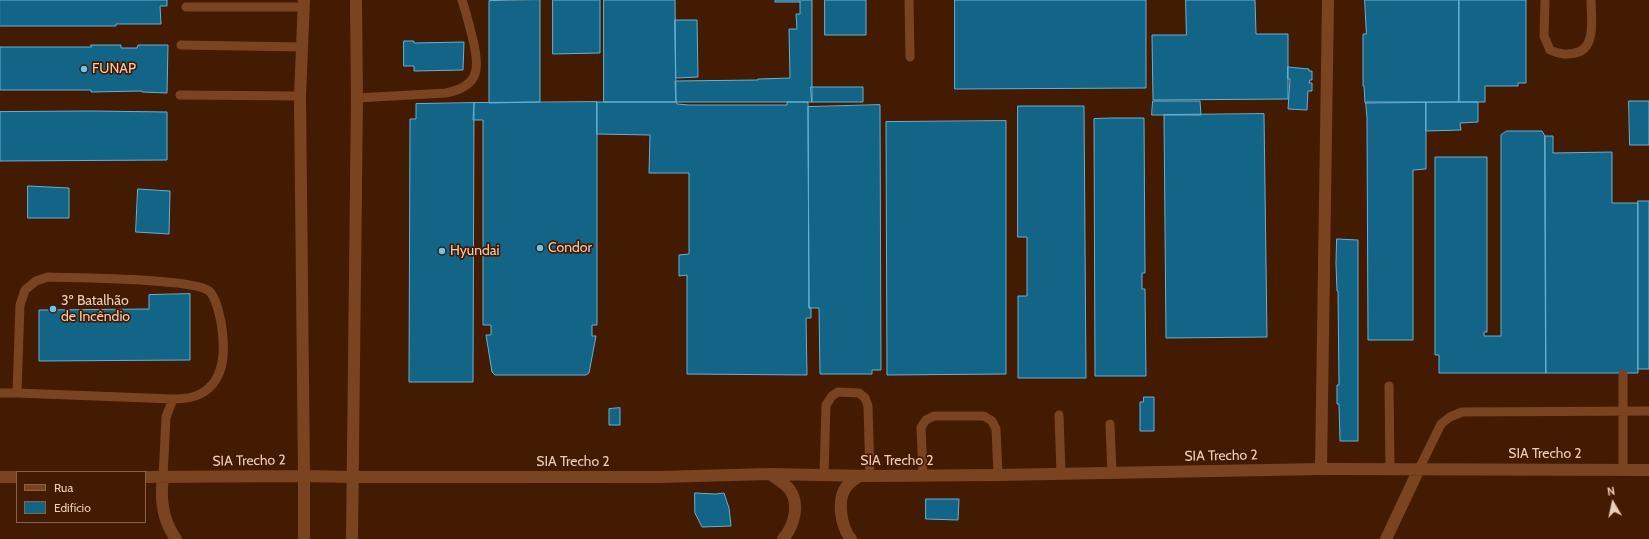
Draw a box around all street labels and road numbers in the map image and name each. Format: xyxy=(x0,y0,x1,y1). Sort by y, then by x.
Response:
street label: SIA Trecho 2 xyxy=(1508,446,1582,462)
street label: SIA Trecho 2 xyxy=(1184,447,1258,465)
street label: SIA Trecho 2 xyxy=(212,452,286,470)
street label: SIA Trecho 2 xyxy=(860,453,934,469)
street label: SIA Trecho 2 xyxy=(536,454,610,470)

